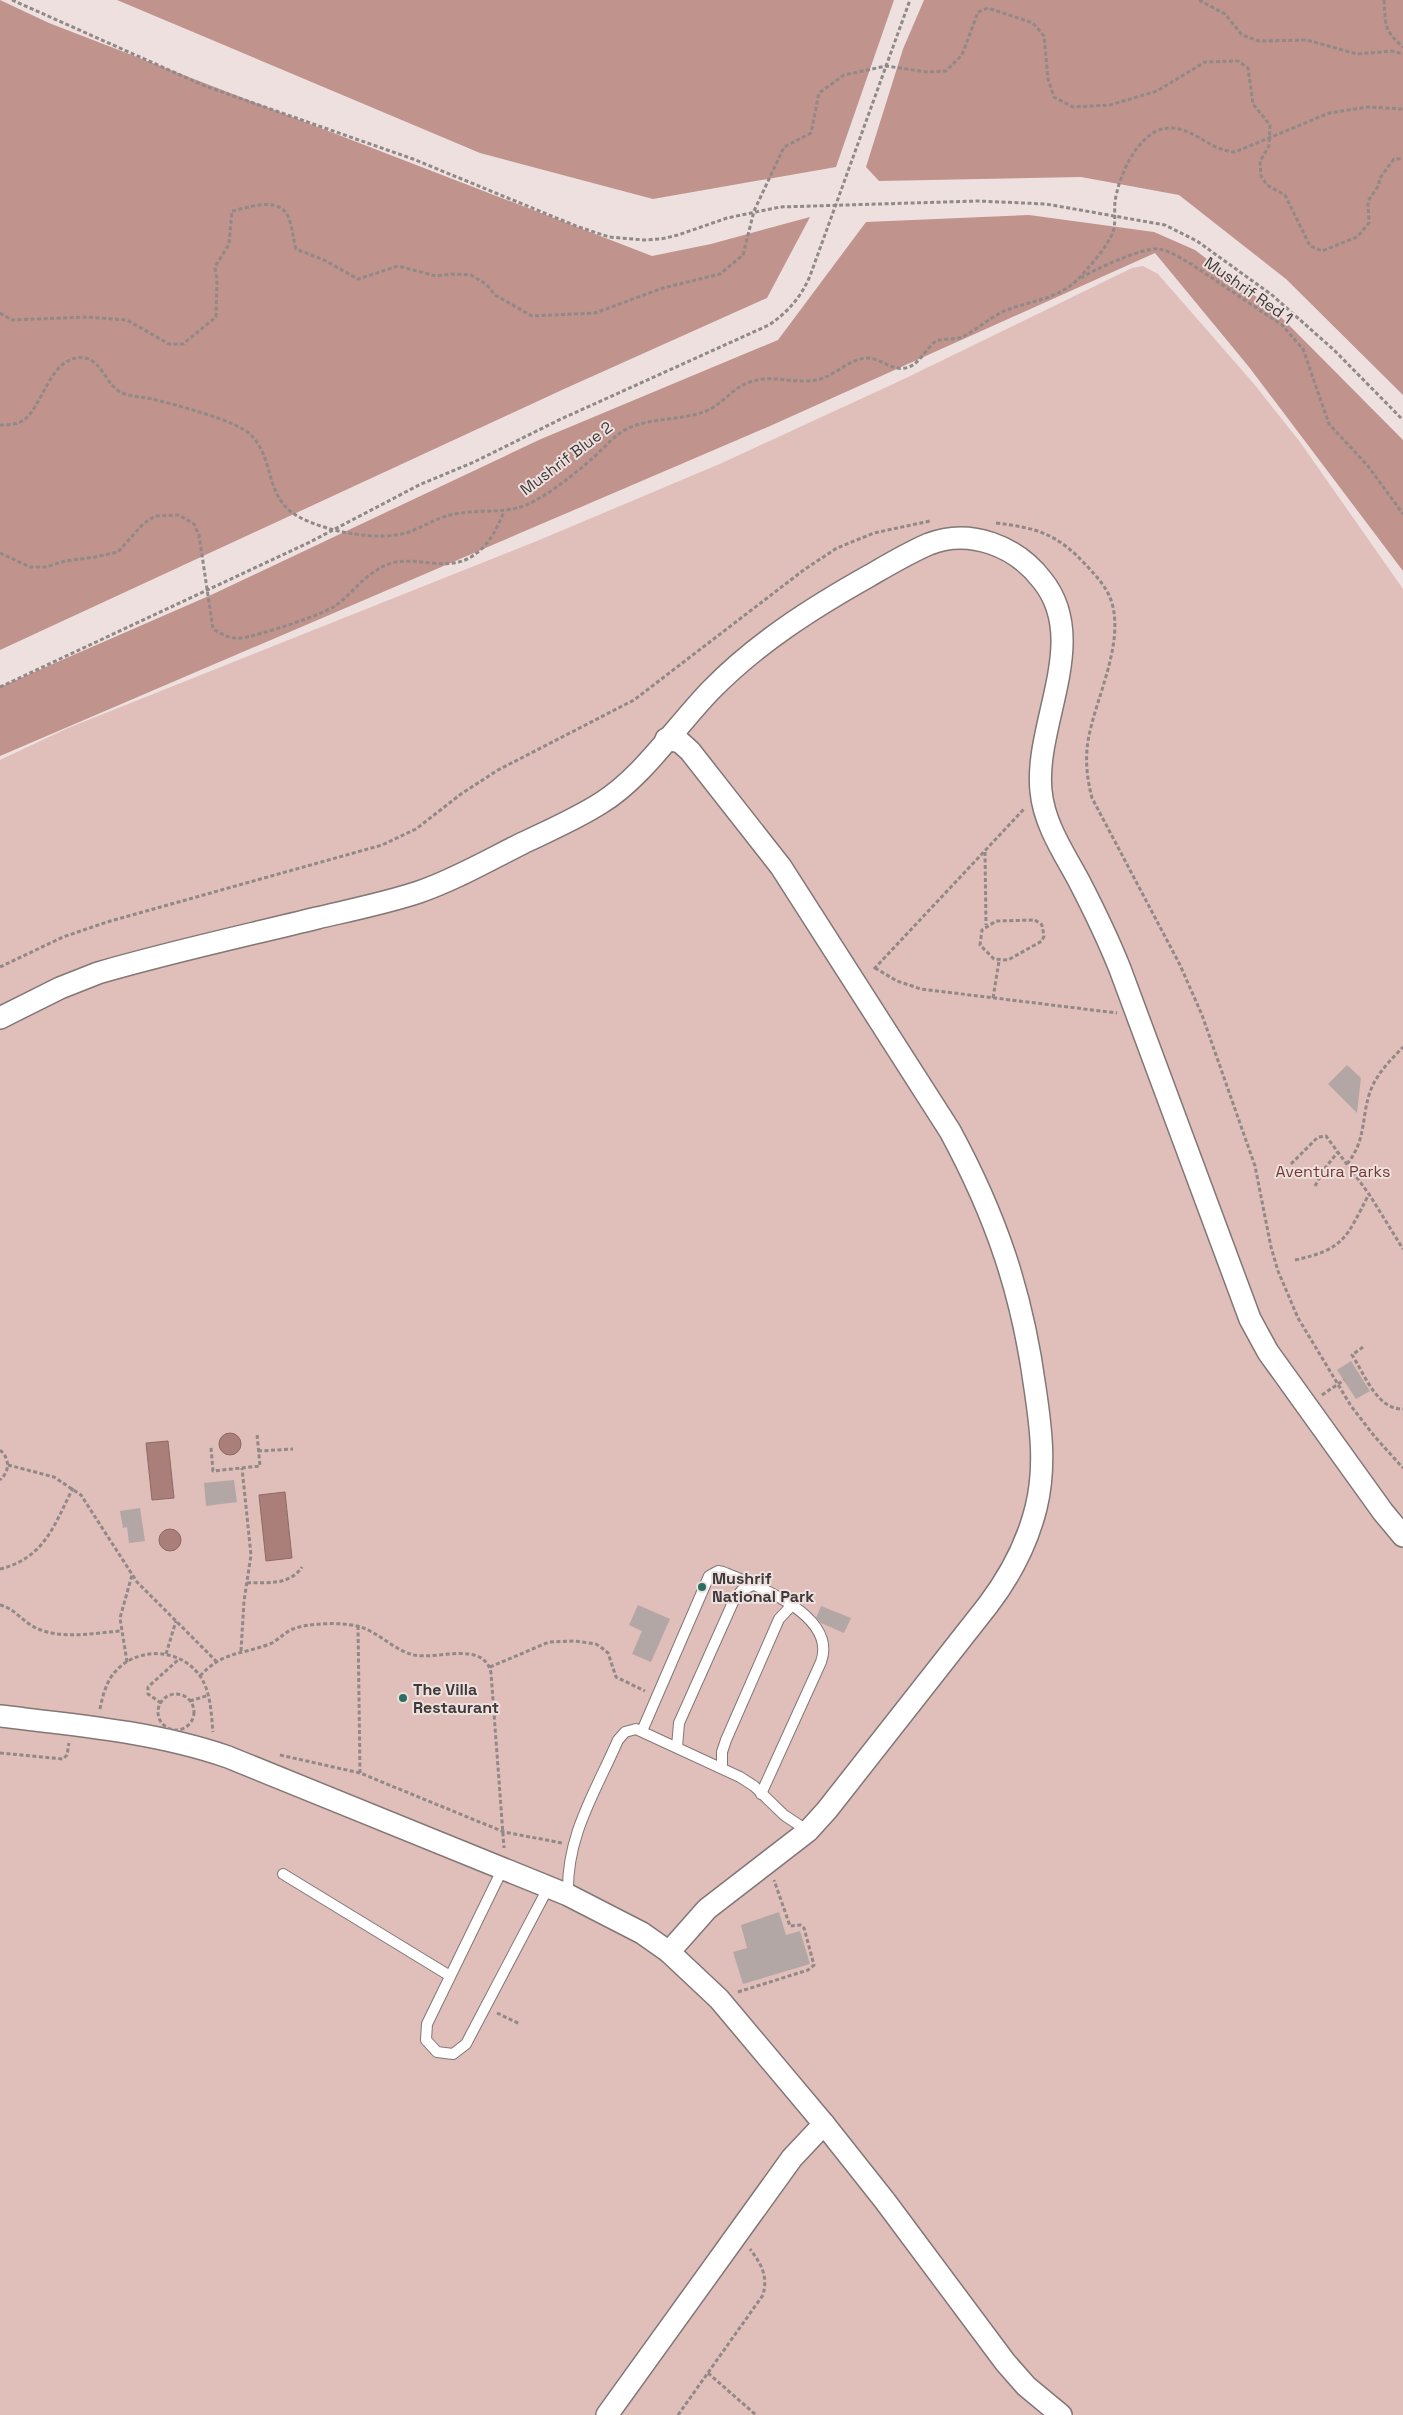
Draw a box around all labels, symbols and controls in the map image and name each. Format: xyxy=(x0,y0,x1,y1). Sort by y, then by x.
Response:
street label: Mushrif Red 1 xyxy=(1200,252,1297,329)
street label: Mushrif Blue 2 xyxy=(516,417,617,500)
park label: Aventura Parks xyxy=(1276,1161,1390,1182)
place label: Mushrif National Park xyxy=(712,1568,814,1607)
marker: Mushrif National Park xyxy=(696,1581,708,1593)
place label: The Villa Restaurant xyxy=(413,1679,499,1718)
marker: The Villa Restaurant xyxy=(397,1692,409,1704)

